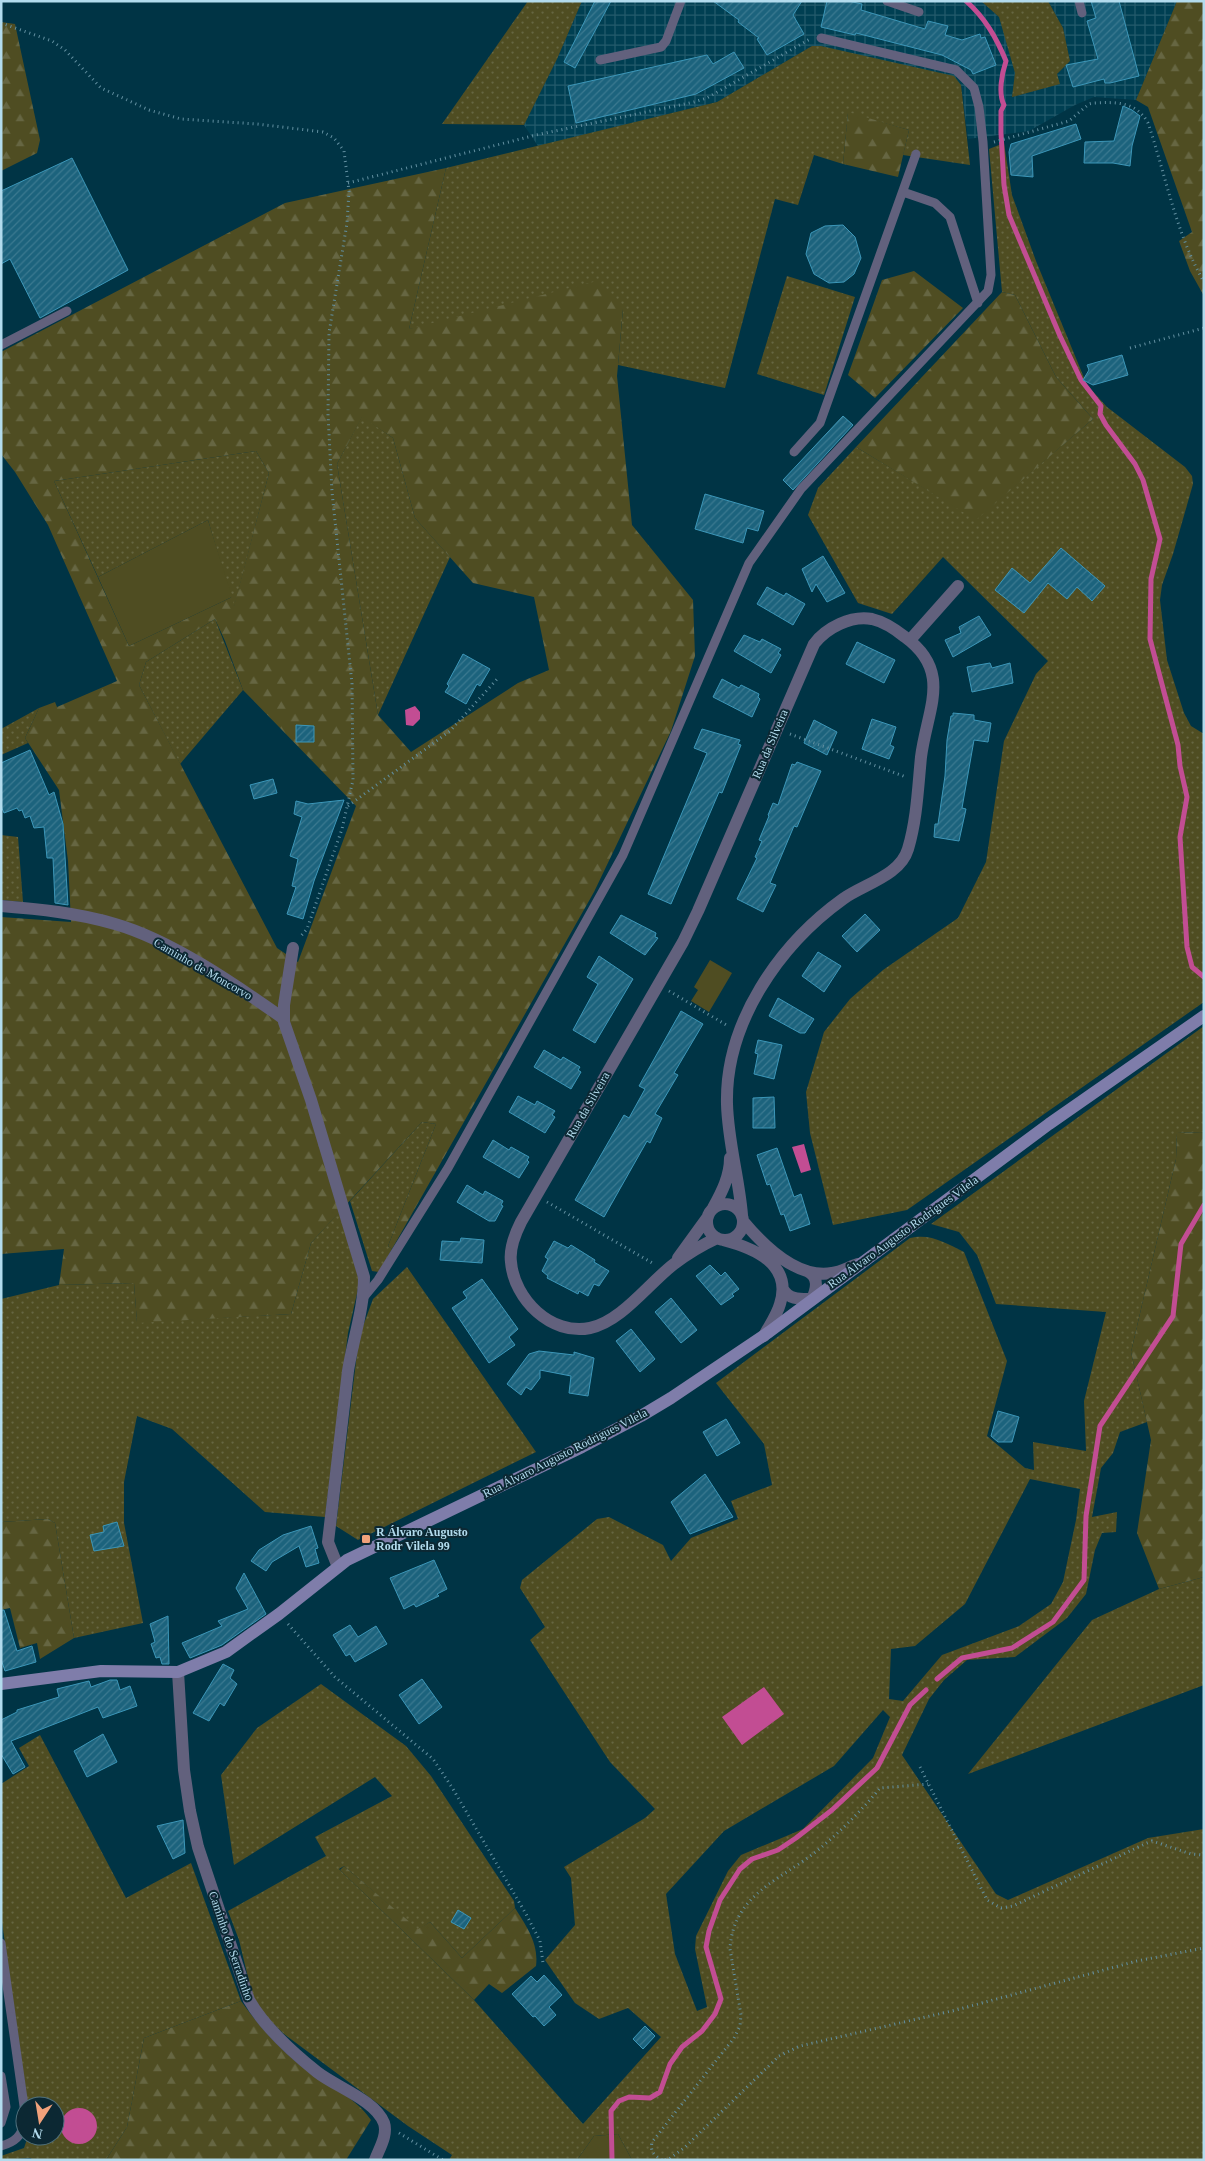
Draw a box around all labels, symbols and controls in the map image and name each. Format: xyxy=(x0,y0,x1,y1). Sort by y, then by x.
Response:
street label: Rua da Silveira xyxy=(749,707,791,781)
street label: Caminho de Moncorvo xyxy=(151,935,255,1003)
street label: Rua da Silveira xyxy=(563,1069,613,1141)
street label: Rua Álvaro Augusto Rodrigues Vilela xyxy=(825,1172,981,1291)
street label: Rua Álvaro Augusto Rodrigues Vilela xyxy=(481,1405,650,1501)
place label: R Álvaro Augusto Rodr Vilela 99 xyxy=(376,1525,468,1553)
marker: R Álvaro Augusto Rodr Vilela 99 xyxy=(360,1533,372,1545)
street label: Caminho do Serradinho xyxy=(206,1890,256,2002)
north arrow xyxy=(15,2096,65,2146)
text: N xyxy=(31,2125,44,2142)

